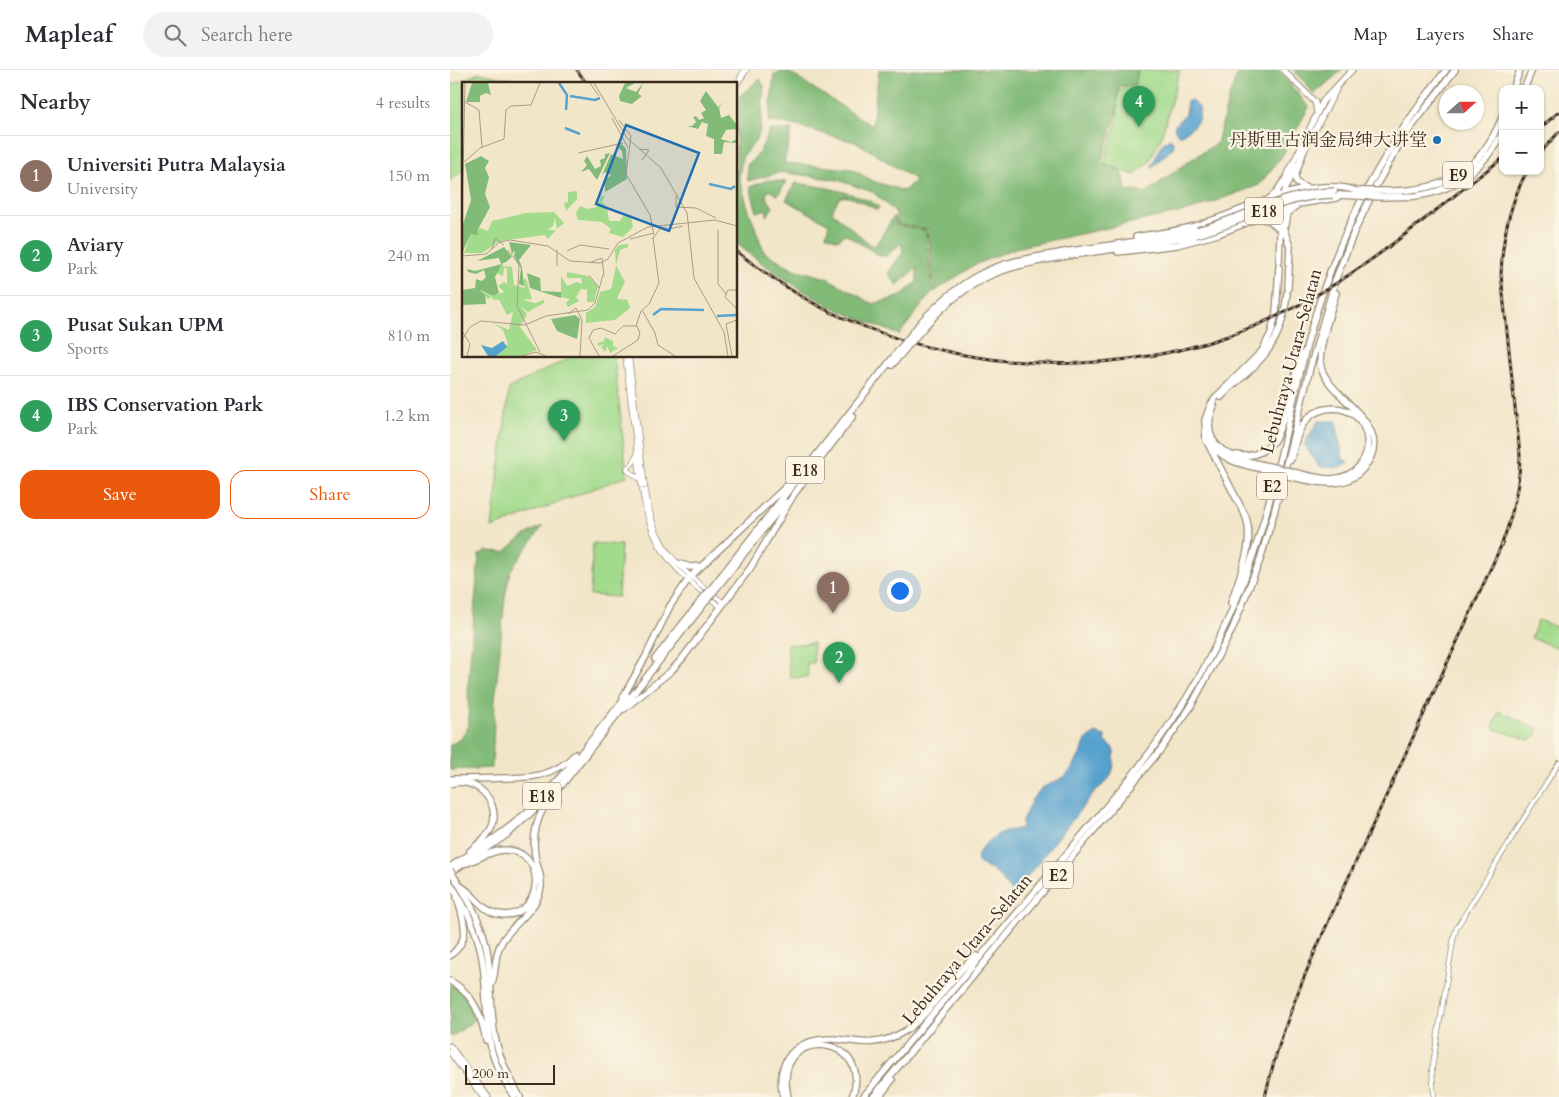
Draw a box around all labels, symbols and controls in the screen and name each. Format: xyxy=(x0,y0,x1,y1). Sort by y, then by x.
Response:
search box xyxy=(143,12,493,57)
text: Mapleaf xyxy=(25,18,113,51)
icon: search xyxy=(161,21,189,49)
text: Search here xyxy=(201,22,293,48)
text: Map xyxy=(1353,22,1388,47)
text: Layers xyxy=(1416,22,1465,47)
text: Share xyxy=(1493,22,1534,47)
inset map xyxy=(462,82,738,358)
north arrow xyxy=(1439,85,1484,130)
map controls xyxy=(1499,85,1544,175)
button: + xyxy=(1499,85,1544,130)
pin: 4 xyxy=(1123,86,1155,127)
text: Nearby xyxy=(20,88,91,117)
text: 4 results xyxy=(376,92,430,114)
place label: 丹斯里古润金局绅大讲堂 xyxy=(1229,128,1427,153)
button: − xyxy=(1499,130,1544,175)
marker: 丹斯里古润金局绅大讲堂 xyxy=(1431,134,1443,146)
text: Universiti Putra Malaysia xyxy=(67,152,286,178)
road number: E9 xyxy=(1443,162,1473,188)
text: 1 xyxy=(32,165,40,187)
text: 150 m xyxy=(388,165,430,187)
text: University xyxy=(67,178,138,200)
road number: E18 xyxy=(1245,198,1283,224)
text: Aviary xyxy=(67,232,124,258)
text: 2 xyxy=(32,245,40,267)
text: 240 m xyxy=(388,245,430,267)
text: Park xyxy=(67,258,98,280)
street label: Lebuhraya Utara–Selatan xyxy=(1255,265,1328,456)
text: Pusat Sukan UPM xyxy=(67,312,224,338)
text: 3 xyxy=(32,325,40,347)
text: 810 m xyxy=(388,325,430,347)
text: Sports xyxy=(67,338,108,360)
text: IBS Conservation Park xyxy=(67,392,263,418)
pin: 3 xyxy=(548,400,580,441)
text: 4 xyxy=(32,405,40,427)
text: 1.2 km xyxy=(383,405,430,427)
text: Park xyxy=(67,418,98,440)
road number: E18 xyxy=(786,456,824,484)
button: Save xyxy=(20,470,220,519)
button: Share xyxy=(230,470,430,519)
road number: E2 xyxy=(1257,472,1287,500)
pin: 1 xyxy=(817,572,849,613)
your location xyxy=(887,578,913,604)
pin: 2 xyxy=(823,642,855,683)
road number: E18 xyxy=(523,782,561,809)
road number: E2 xyxy=(1043,862,1073,888)
street label: Lebuhraya Utara–Selatan xyxy=(897,868,1039,1030)
scale bar xyxy=(465,1062,555,1085)
text: 200 m xyxy=(472,1064,509,1083)

